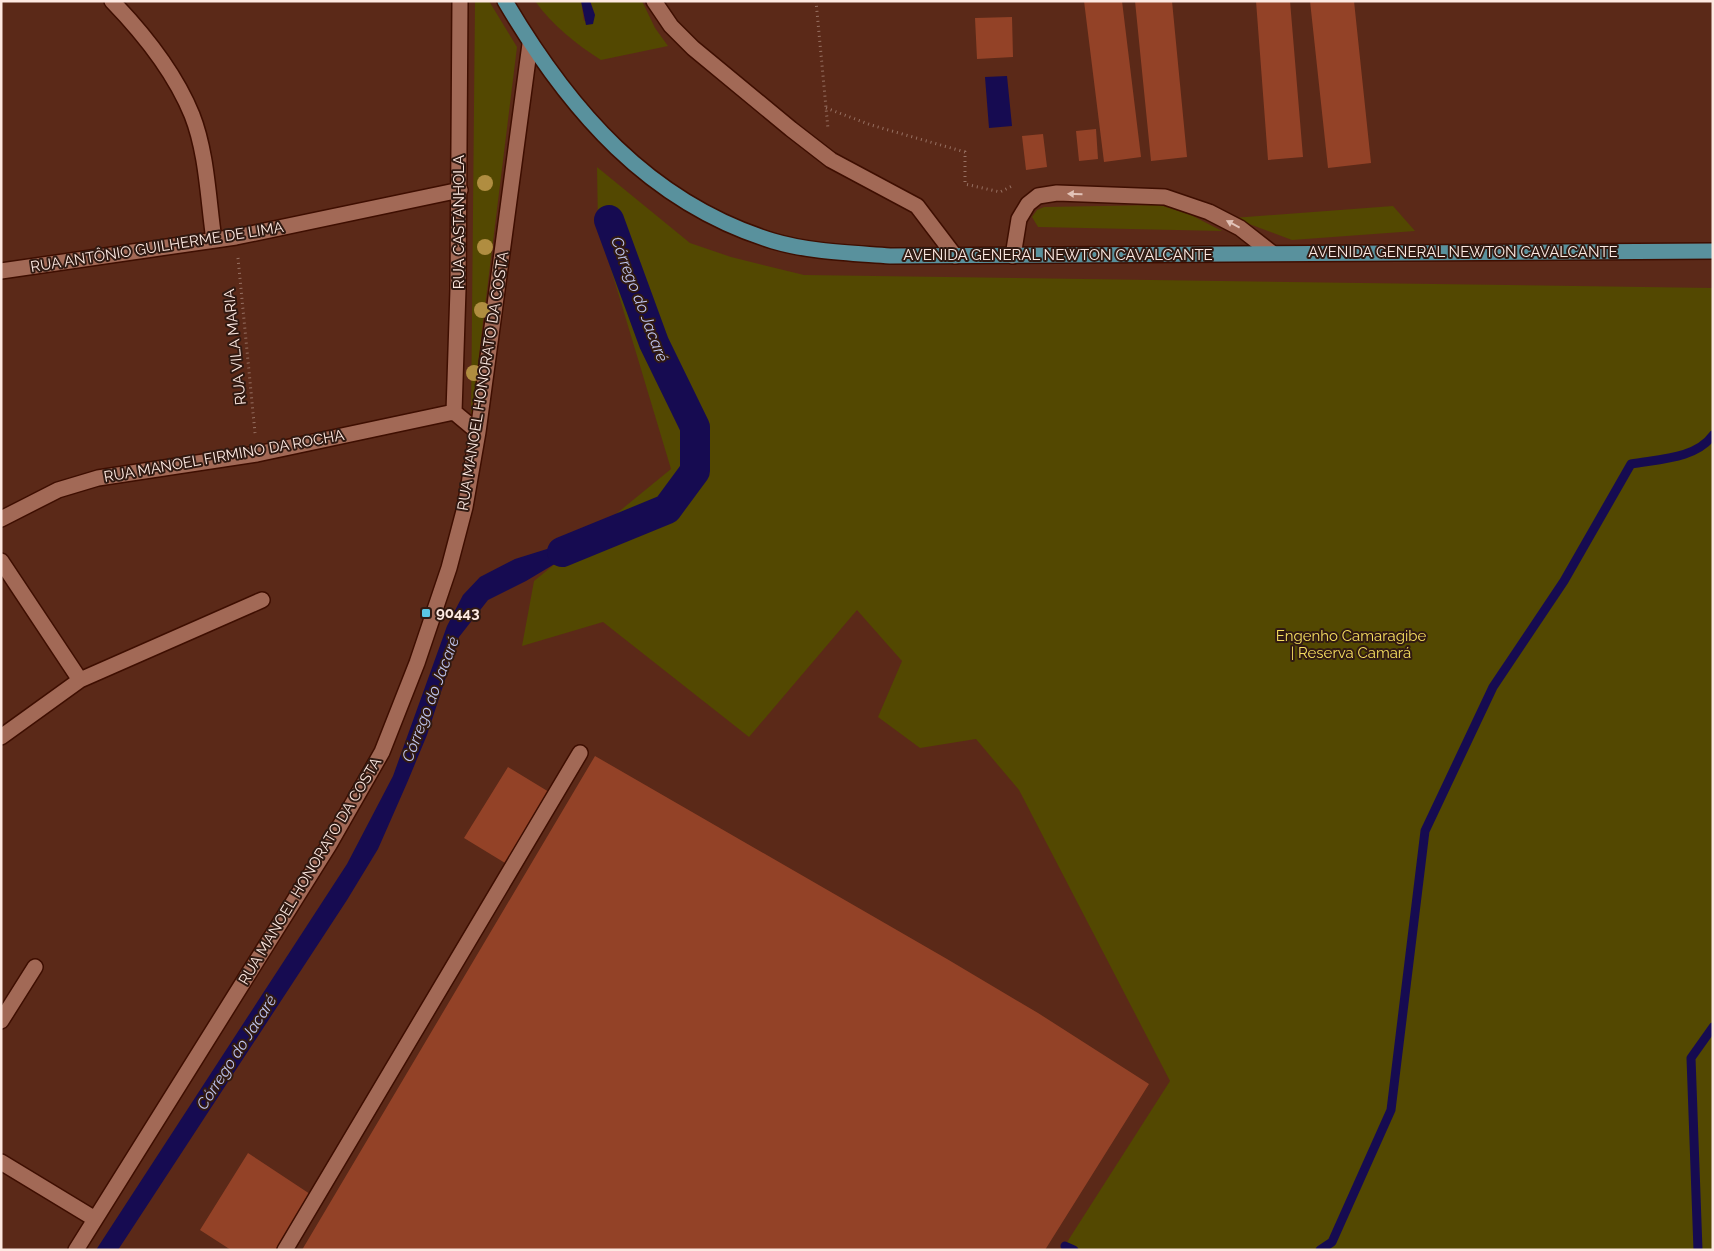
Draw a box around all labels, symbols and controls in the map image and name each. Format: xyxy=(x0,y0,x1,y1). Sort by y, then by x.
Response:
street label: RUA CASTANHOLA xyxy=(450,155,468,289)
one-way arrow xyxy=(1067,190,1083,198)
street label: RUA ANTÔNIO GUILHERME DE LIMA xyxy=(29,218,285,276)
one-way arrow xyxy=(1225,220,1240,228)
water label: Córrego do Jacaré xyxy=(607,234,672,365)
street label: AVENIDA GENERAL NEWTON CAVALCANTE xyxy=(1308,243,1618,261)
street label: AVENIDA GENERAL NEWTON CAVALCANTE xyxy=(903,246,1213,264)
street label: RUA MANOEL HONORATO DA COSTA xyxy=(454,250,512,512)
street label: RUA VILA MARIA xyxy=(220,288,250,406)
street label: RUA MANOEL FIRMINO DA ROCHA xyxy=(102,426,346,486)
place label: 90443 xyxy=(436,604,480,622)
marker: 90443 xyxy=(420,607,432,619)
park label: Engenho Camaragibe | Reserva Camará xyxy=(1276,627,1426,662)
water label: Córrego do Jacaré xyxy=(398,633,463,764)
street label: RUA MANOEL HONORATO DA COSTA xyxy=(235,754,385,988)
water label: Córrego do Jacaré xyxy=(192,991,281,1113)

